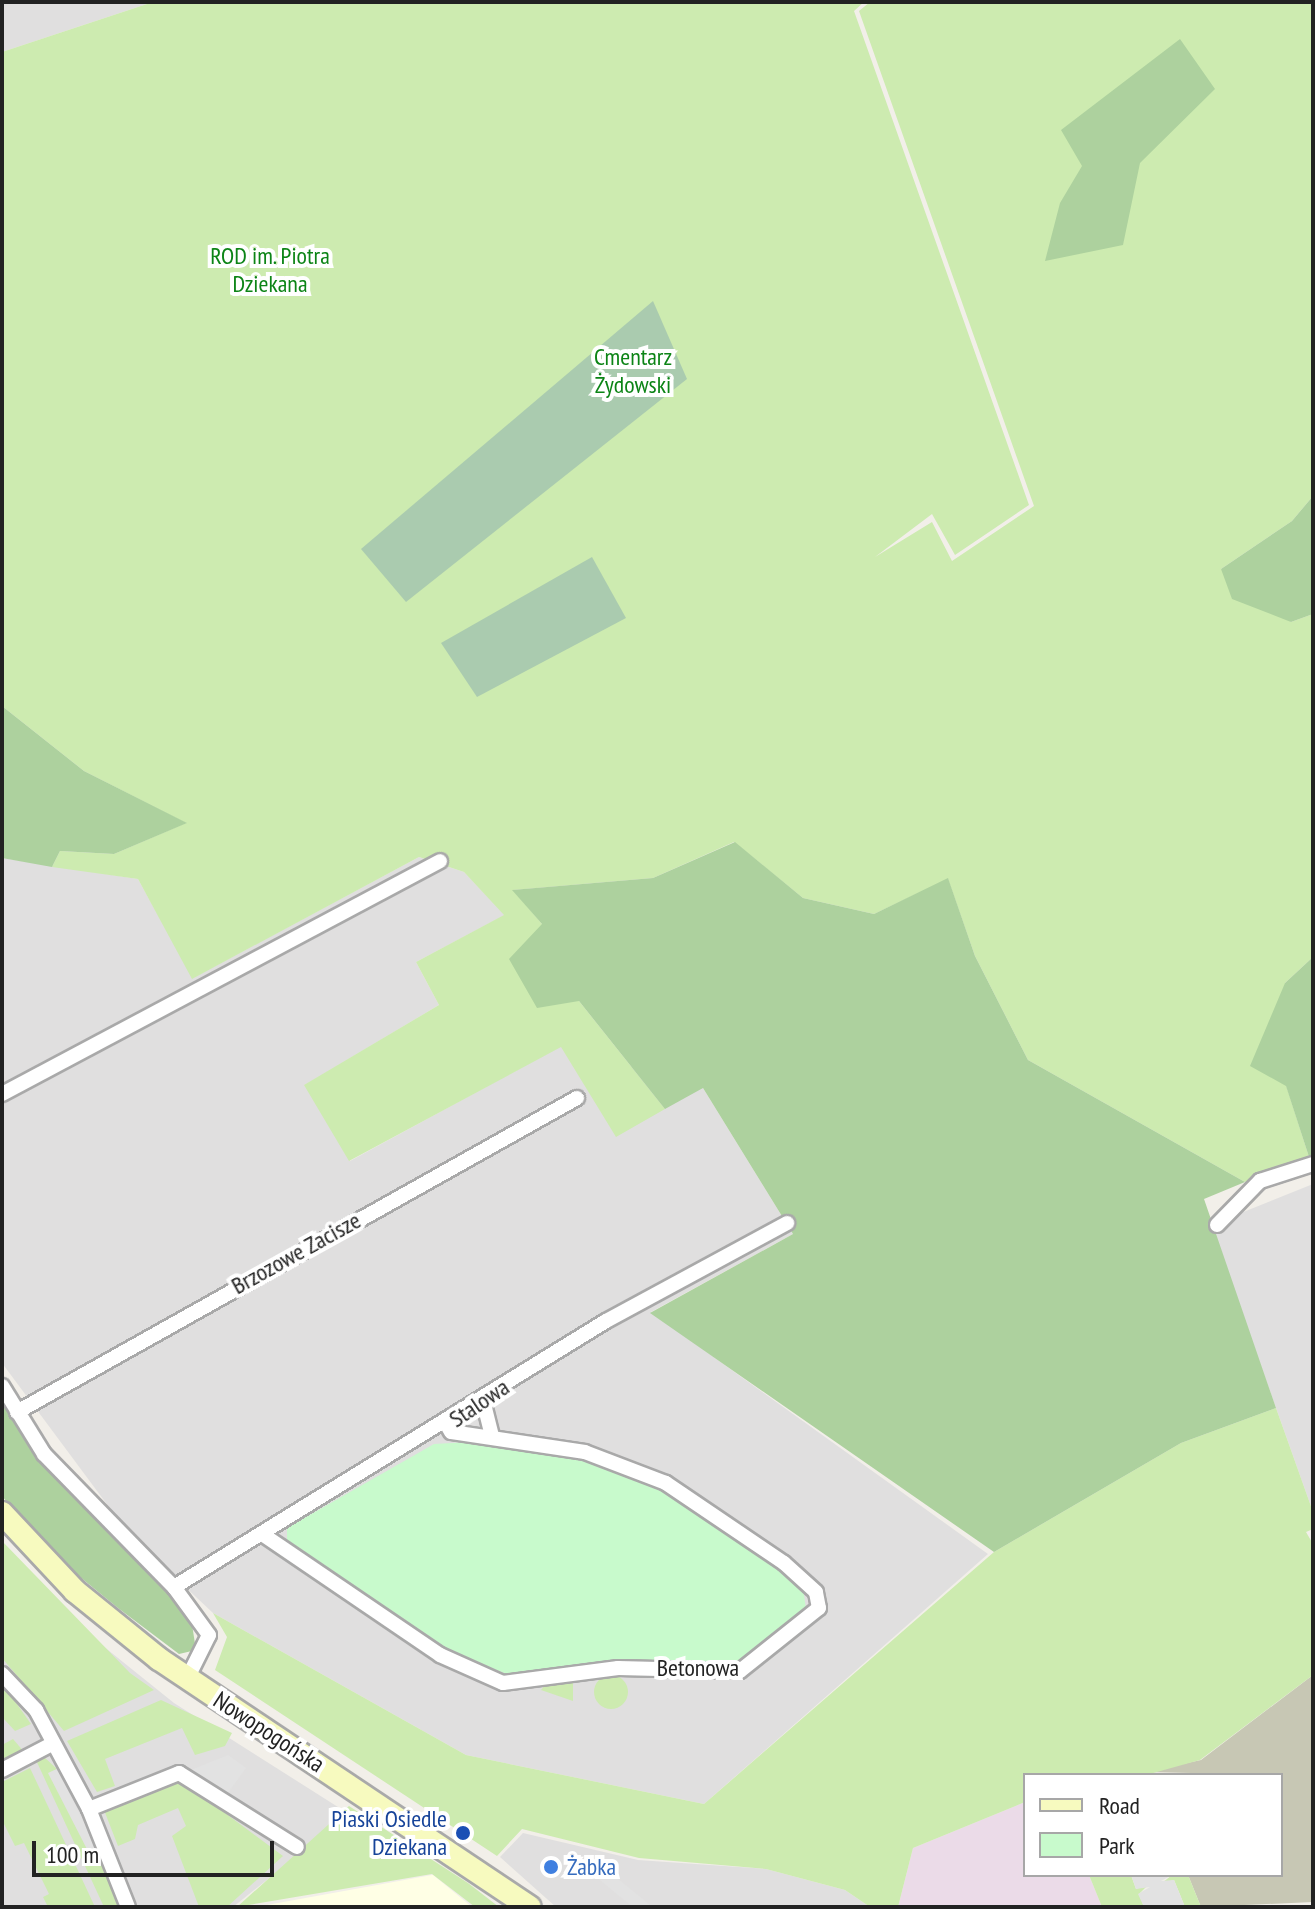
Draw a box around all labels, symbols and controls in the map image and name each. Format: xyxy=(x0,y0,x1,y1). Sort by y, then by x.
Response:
park label: ROD im. Piotra Dziekana xyxy=(209,242,331,298)
park label: Cmentarz Żydowski xyxy=(594,343,672,399)
street label: Brzozowe Zacisze xyxy=(226,1206,366,1300)
street label: Stalowa xyxy=(444,1373,514,1433)
street label: Betonowa xyxy=(657,1654,739,1682)
street label: Nowopogońska xyxy=(208,1685,330,1779)
legend xyxy=(1023,1773,1283,1877)
text: Road xyxy=(1099,1790,1140,1821)
place label: Piaski Osiedle Dziekana xyxy=(331,1805,447,1861)
marker: Piaski Osiedle Dziekana xyxy=(454,1824,472,1842)
scale bar xyxy=(36,1825,278,1875)
text: Park xyxy=(1099,1830,1135,1861)
text: 100 m xyxy=(46,1839,99,1870)
place label: Żabka xyxy=(567,1853,616,1881)
marker: Żabka xyxy=(542,1858,560,1876)

